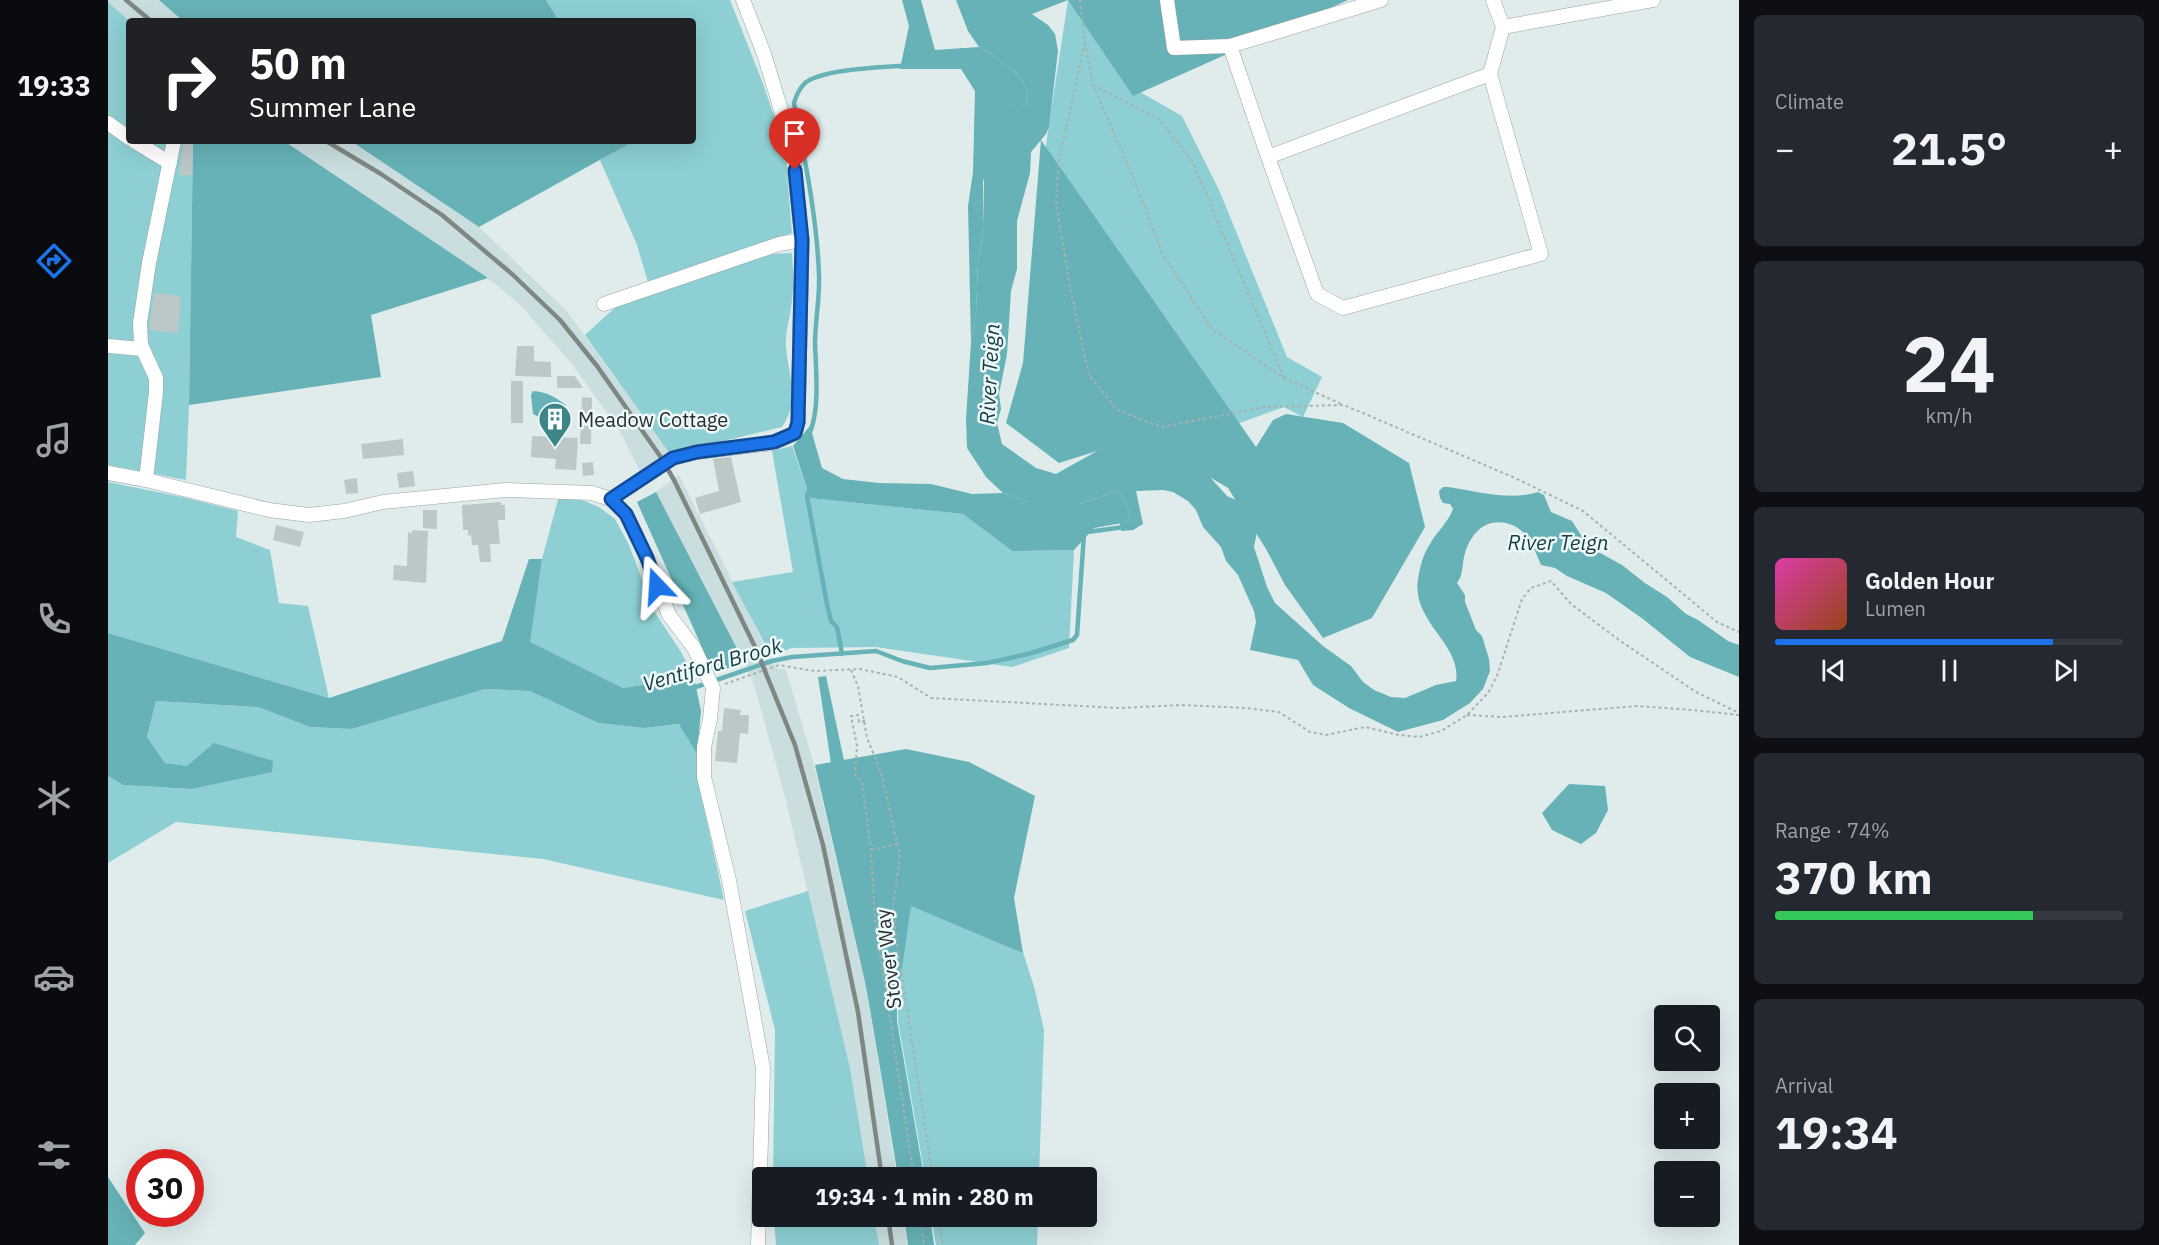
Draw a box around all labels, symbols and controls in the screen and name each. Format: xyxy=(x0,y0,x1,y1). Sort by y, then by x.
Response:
text: 50 m xyxy=(249,36,347,91)
icon: right xyxy=(150,42,228,120)
text: 19:33 xyxy=(17,68,91,103)
text: Climate xyxy=(1775,88,1844,115)
text: Summer Lane xyxy=(249,89,416,124)
pin xyxy=(769,108,820,170)
icon: arrive xyxy=(778,117,811,150)
text: 21.5° xyxy=(1891,119,2007,177)
text: − xyxy=(1775,127,1795,170)
text: + xyxy=(2103,127,2123,170)
icon: directions xyxy=(33,240,75,282)
text: 24 xyxy=(1902,312,1996,413)
water label: River Teign xyxy=(972,323,1006,425)
building icon: Meadow Cottage xyxy=(537,401,573,448)
text: km/h xyxy=(1925,402,1973,429)
place label: Meadow Cottage xyxy=(578,406,728,433)
icon: music xyxy=(33,419,75,461)
water label: River Teign xyxy=(1507,528,1609,556)
position arrow xyxy=(625,554,689,618)
text: Golden Hour xyxy=(1865,566,1994,595)
text: Lumen xyxy=(1865,595,1926,622)
icon: phone xyxy=(33,598,75,640)
water label: Ventiford Brook xyxy=(639,630,786,697)
icon: previous xyxy=(1817,654,1850,687)
icon: pause xyxy=(1933,654,1966,687)
icon: next xyxy=(2049,654,2082,687)
icon: climate xyxy=(33,777,75,819)
text: Range · 74% xyxy=(1775,817,1890,844)
text: 370 km xyxy=(1775,848,1933,906)
street label: Stover Way xyxy=(868,907,908,1011)
icon: car xyxy=(33,956,75,998)
map controls xyxy=(1654,1005,1720,1227)
button: search xyxy=(1654,1005,1720,1071)
text: Arrival xyxy=(1775,1072,1833,1099)
button: + xyxy=(1654,1083,1720,1149)
text: 19:34 xyxy=(1775,1103,1898,1161)
icon: filters xyxy=(33,1134,75,1176)
speed limit sign: 30 xyxy=(126,1149,204,1227)
button: − xyxy=(1654,1161,1720,1227)
text: 19:34 · 1 min · 280 m xyxy=(815,1182,1034,1211)

